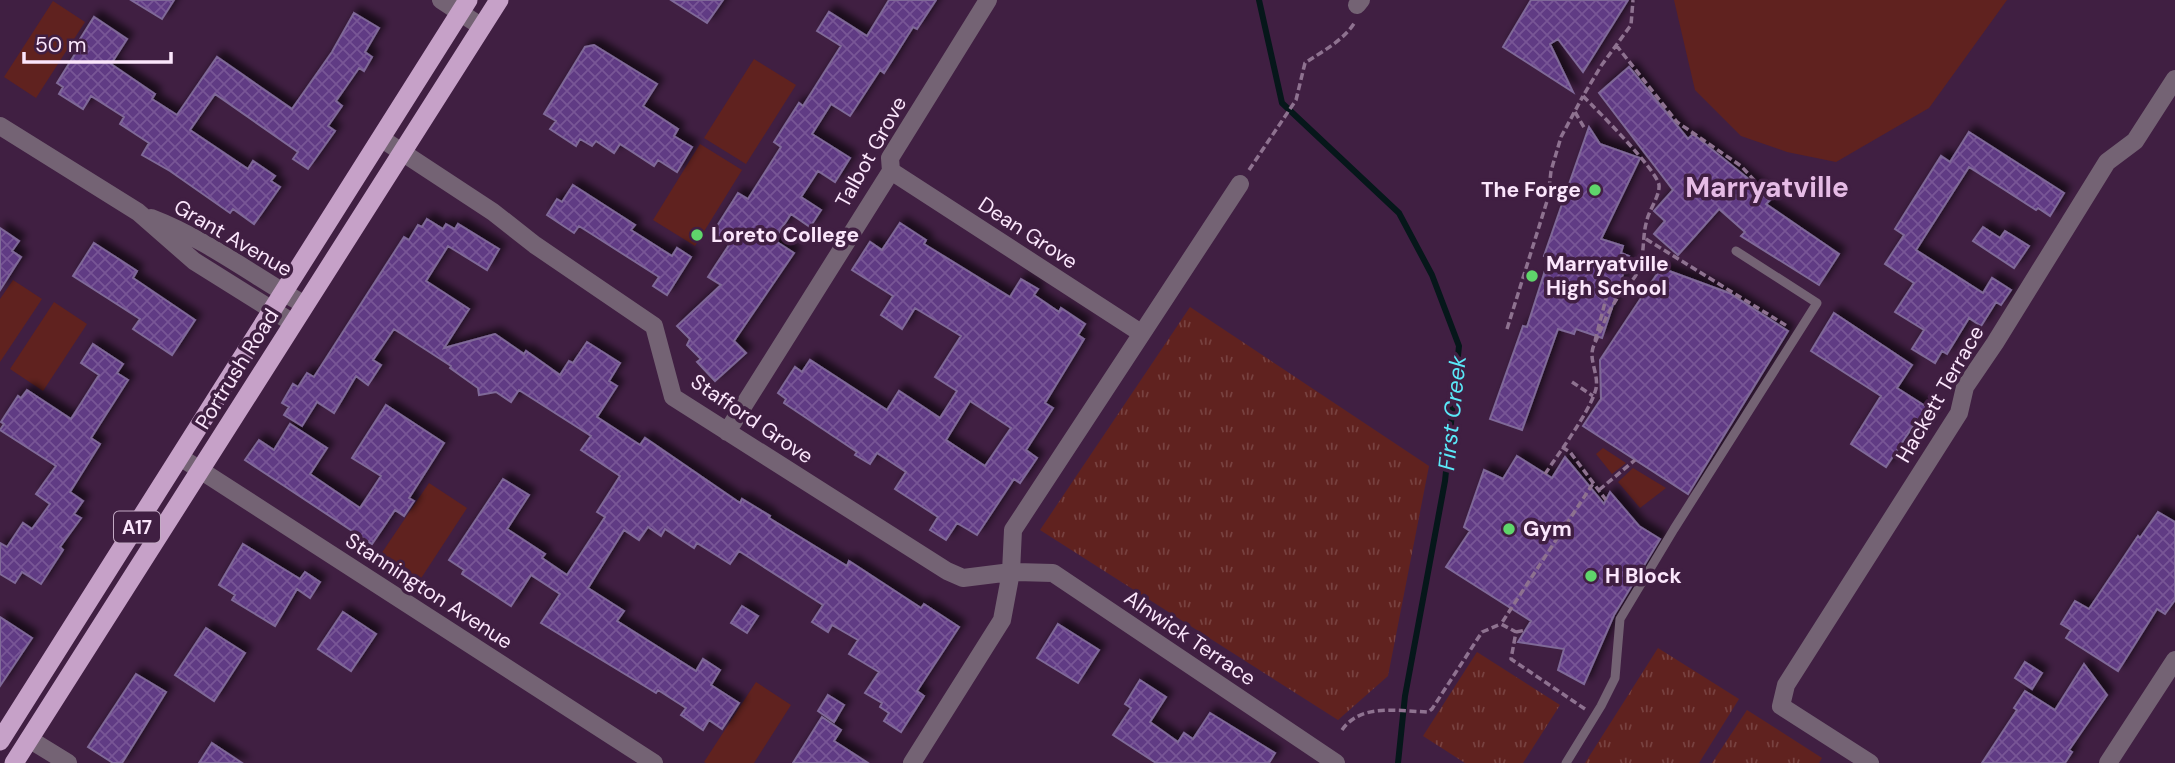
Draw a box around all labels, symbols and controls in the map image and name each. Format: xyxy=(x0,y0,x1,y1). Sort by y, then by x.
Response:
scale bar xyxy=(24,21,172,65)
text: 50 m xyxy=(35,31,86,59)
street label: Talbot Grove xyxy=(829,91,913,213)
district label: Marryatville xyxy=(1685,169,1849,206)
place label: The Forge xyxy=(1481,176,1581,204)
marker: The Forge xyxy=(1587,182,1603,198)
street label: Dean Grove xyxy=(973,190,1083,276)
street label: Grant Avenue xyxy=(169,193,297,283)
place label: Loreto College xyxy=(711,221,859,249)
marker: Loreto College xyxy=(689,227,705,243)
place label: Marryatville High School xyxy=(1546,250,1669,302)
marker: Marryatville High School xyxy=(1524,268,1540,284)
street label: Portrush Road xyxy=(189,304,285,434)
street label: Hackett Terrace xyxy=(1889,320,1991,468)
water label: First Creek xyxy=(1431,354,1473,472)
street label: Stafford Grove xyxy=(685,368,819,470)
road number: A17 xyxy=(114,512,160,542)
place label: Gym xyxy=(1523,515,1572,543)
marker: Gym xyxy=(1501,521,1517,537)
street label: Stannington Avenue xyxy=(340,526,518,656)
place label: H Block xyxy=(1605,562,1682,590)
marker: H Block xyxy=(1583,568,1599,584)
street label: Alnwick Terrace xyxy=(1119,584,1261,692)

